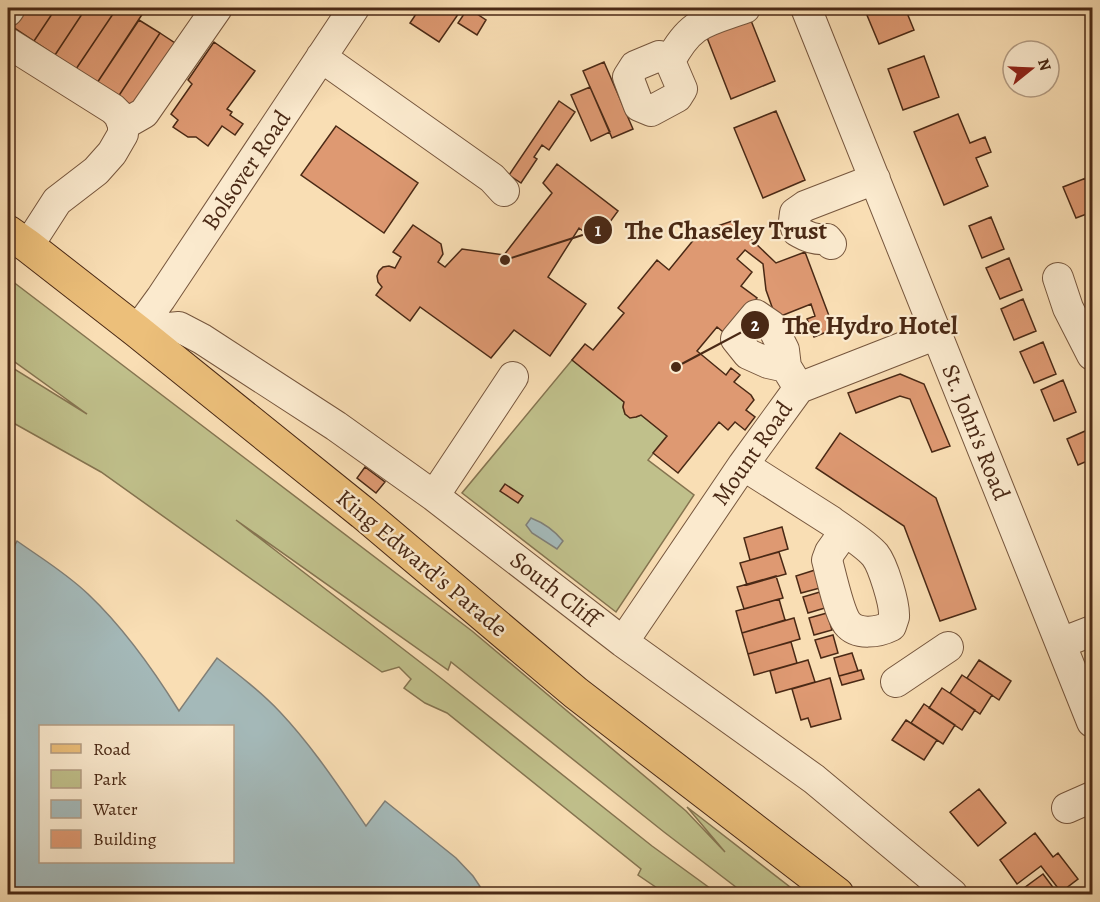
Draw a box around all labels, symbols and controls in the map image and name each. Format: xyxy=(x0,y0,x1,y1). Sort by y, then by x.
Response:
north arrow xyxy=(1001,39,1061,99)
text: N xyxy=(1032,56,1057,74)
street label: Bolsover Road xyxy=(194,104,298,236)
callout: The Chaseley Trust xyxy=(583,208,840,252)
text: The Chaseley Trust xyxy=(625,213,828,248)
text: 1 xyxy=(595,218,602,242)
callout: The Hydro Hotel xyxy=(740,303,970,347)
text: The Hydro Hotel xyxy=(782,308,958,343)
text: 2 xyxy=(751,313,760,337)
street label: St. John's Road xyxy=(934,359,1018,505)
street label: Mount Road xyxy=(704,394,800,512)
street label: King Edward's Parade xyxy=(330,482,514,644)
street label: South Cliff xyxy=(504,544,609,636)
legend xyxy=(39,725,234,863)
text: Road xyxy=(93,737,131,761)
text: Park xyxy=(93,767,127,791)
text: Water xyxy=(92,797,138,821)
text: Building xyxy=(93,827,157,851)

